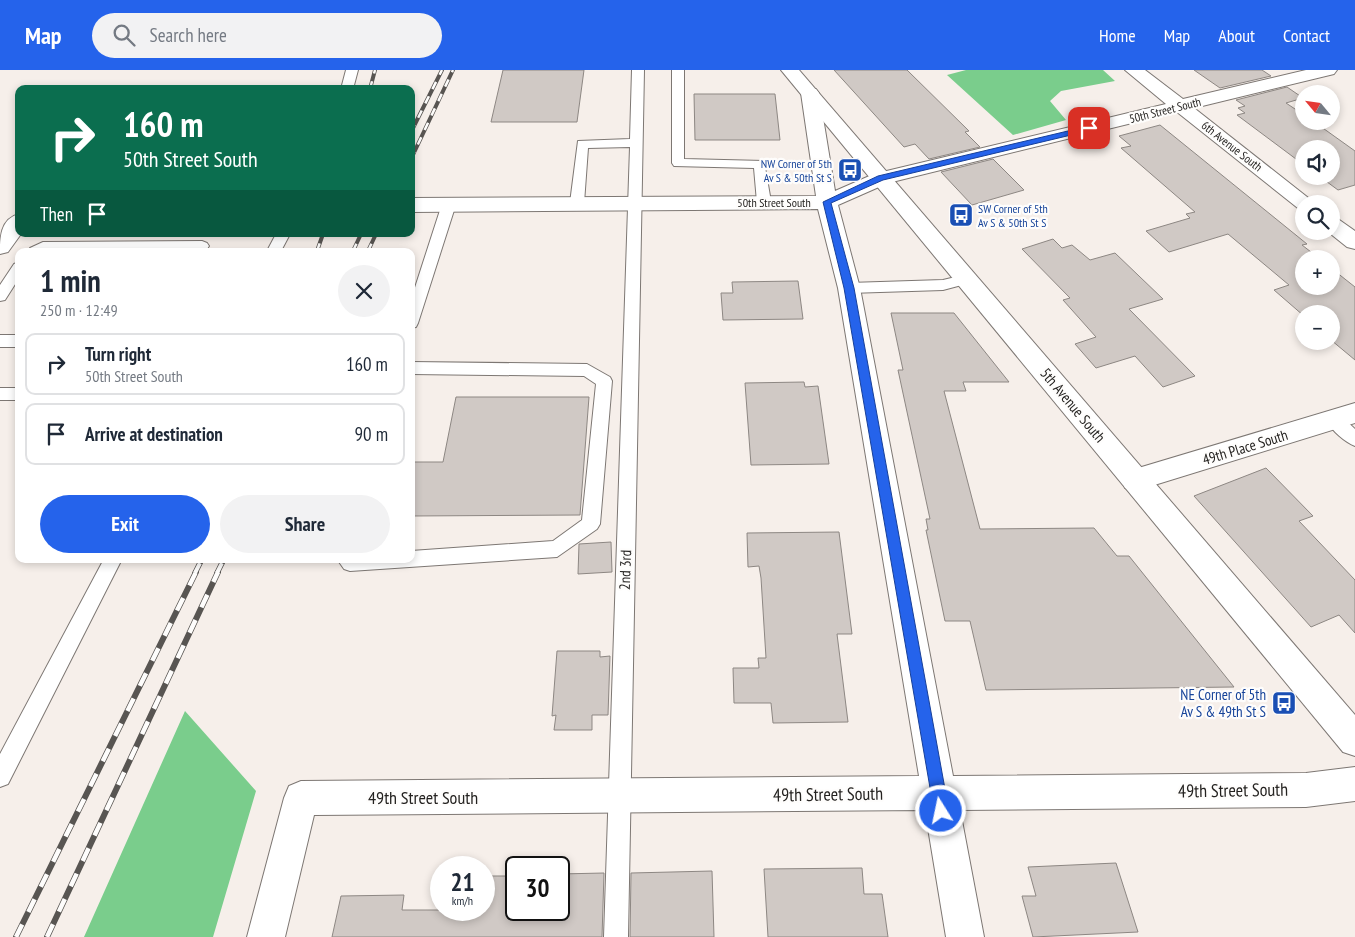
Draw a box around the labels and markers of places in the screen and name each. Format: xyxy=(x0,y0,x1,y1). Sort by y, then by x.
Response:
pin xyxy=(1068,107,1110,149)
place label: NW Corner of 5th Av S & 50th St S xyxy=(761,156,832,185)
bus stop icon: NW Corner of 5th Av S & 50th St S xyxy=(837,157,863,183)
place label: SW Corner of 5th Av S & 50th St S xyxy=(978,201,1048,230)
bus stop icon: SW Corner of 5th Av S & 50th St S xyxy=(948,202,974,228)
place label: NE Corner of 5th Av S & 49th St S xyxy=(1180,685,1266,721)
bus stop icon: NE Corner of 5th Av S & 49th St S xyxy=(1271,690,1297,716)

